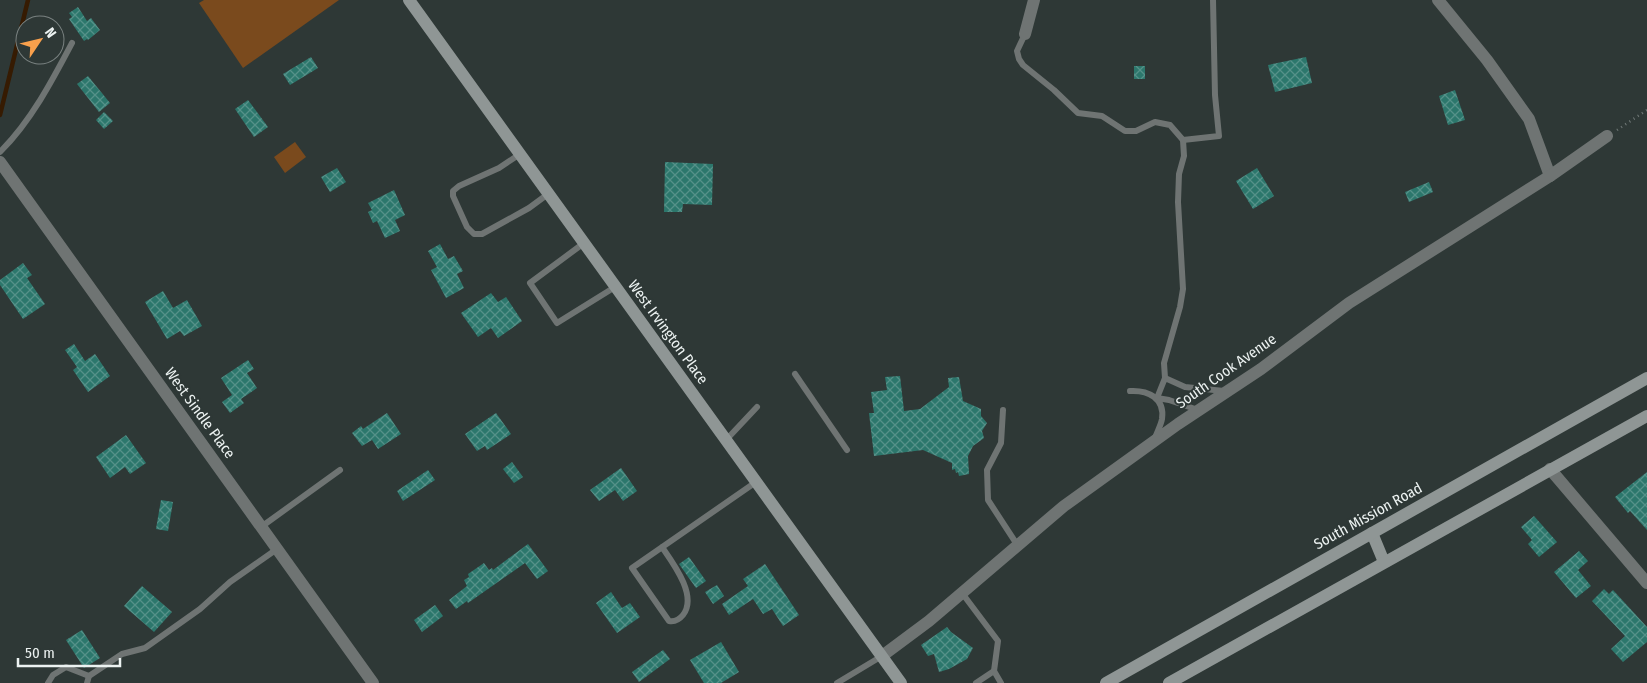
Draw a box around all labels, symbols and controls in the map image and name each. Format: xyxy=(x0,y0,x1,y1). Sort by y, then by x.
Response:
north arrow xyxy=(15,15,65,65)
text: N xyxy=(41,25,60,41)
street label: West Irvington Place xyxy=(624,276,712,388)
street label: South Cook Avenue xyxy=(1172,330,1280,412)
street label: West Sindle Place xyxy=(161,364,239,462)
street label: South Mission Road xyxy=(1311,479,1425,553)
scale bar xyxy=(18,636,120,668)
text: 50 m xyxy=(25,644,55,662)

